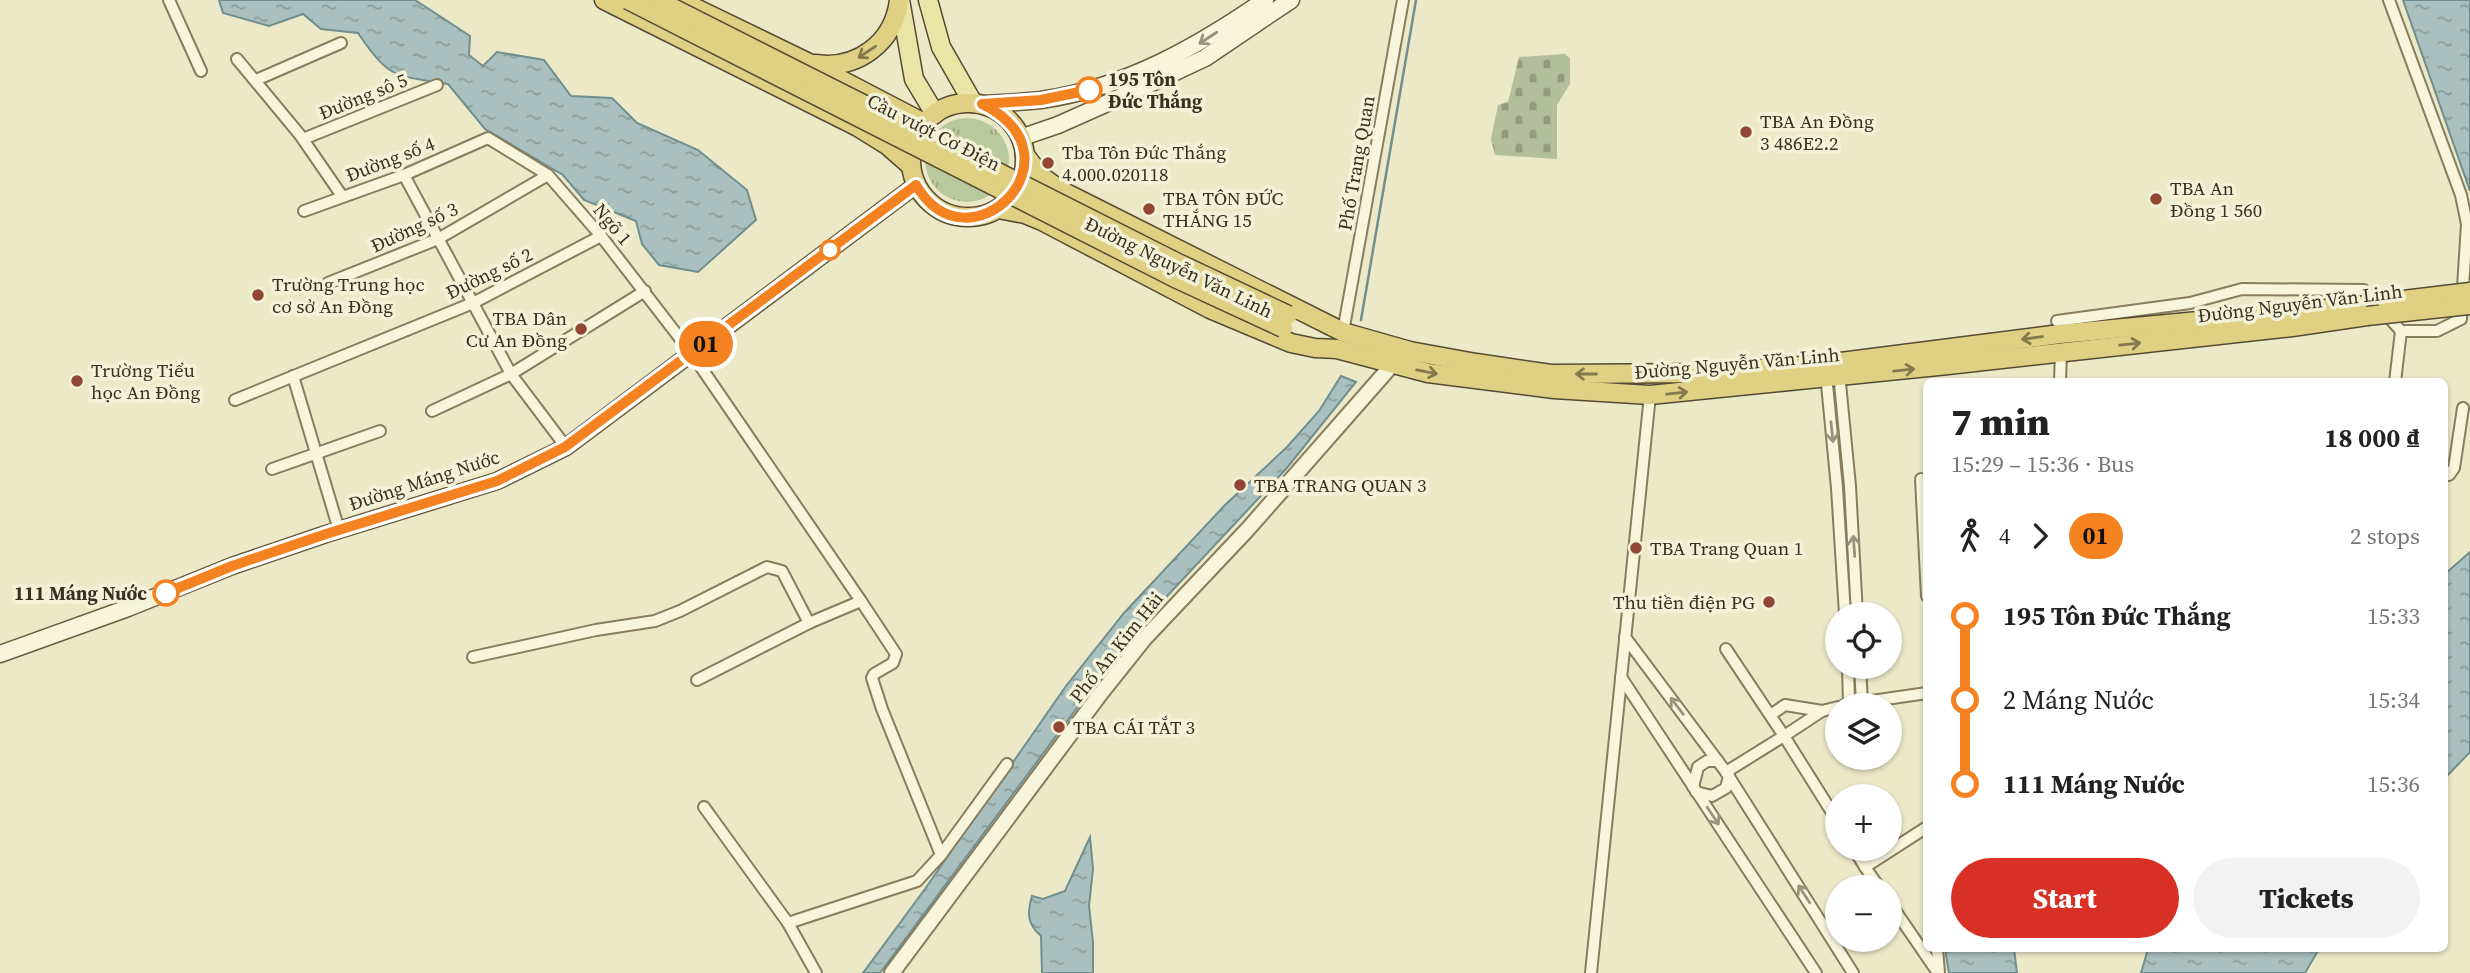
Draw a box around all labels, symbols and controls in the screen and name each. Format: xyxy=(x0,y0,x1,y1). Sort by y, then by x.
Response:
one-way arrow xyxy=(1199,31,1219,45)
one-way arrow xyxy=(858,45,877,59)
street label: Đường sô 5 xyxy=(315,66,411,126)
place label: 195 Tôn Đức Thắng xyxy=(1108,66,1203,114)
marker: 195 Tôn Đức Thắng xyxy=(1076,77,1102,103)
street label: Cầu vượt Cơ Điện xyxy=(863,87,1005,177)
street label: Phố Trang Quan xyxy=(1331,93,1381,233)
place label: TBA An Đồng 3 486E2.2 xyxy=(1760,108,1874,156)
marker: TBA An Đồng 3 486E2.2 xyxy=(1738,124,1754,140)
street label: Đường số 4 xyxy=(342,130,439,188)
place label: Tba Tôn Đức Thắng 4.000.020118 xyxy=(1062,139,1227,187)
marker: Tba Tôn Đức Thắng 4.000.020118 xyxy=(1040,155,1056,171)
place label: TBA An Đồng 1 560 xyxy=(2170,175,2262,223)
place label: TBA TÔN ĐỨC THẮNG 15 xyxy=(1163,185,1284,233)
marker: TBA An Đồng 1 560 xyxy=(2148,191,2164,207)
street label: Đường số 3 xyxy=(366,195,462,259)
street label: Ngõ 1 xyxy=(588,197,638,251)
marker: TBA TÔN ĐỨC THẮNG 15 xyxy=(1141,201,1157,217)
street label: Đường Nguyễn Văn Linh xyxy=(1081,210,1277,324)
unlabelled marker xyxy=(820,240,840,260)
street label: Đường số 2 xyxy=(441,241,537,305)
place label: Trường Trung học cơ sở An Đồng xyxy=(272,271,425,319)
street label: Đường Nguyễn Văn Linh xyxy=(2196,278,2404,328)
marker: Trường Trung học cơ sở An Đồng xyxy=(250,287,266,303)
place label: TBA Dân Cư An Đồng xyxy=(466,305,567,353)
marker: TBA Dân Cư An Đồng xyxy=(573,321,589,337)
line badge: 01 xyxy=(674,321,738,367)
text: 01 xyxy=(693,327,719,360)
one-way arrow xyxy=(2021,331,2044,344)
one-way arrow xyxy=(2118,337,2141,350)
street label: Đường Nguyễn Văn Linh xyxy=(1633,341,1841,385)
place label: Trường Tiểu học An Đồng xyxy=(91,357,201,405)
one-way arrow xyxy=(1892,363,1915,376)
one-way arrow xyxy=(1415,366,1438,379)
one-way arrow xyxy=(1575,367,1598,380)
marker: Trường Tiểu học An Đồng xyxy=(69,373,85,389)
one-way arrow xyxy=(1666,386,1688,399)
text: 7 min xyxy=(1951,396,2050,448)
one-way arrow xyxy=(1826,420,1839,443)
text: 18 000 ₫ xyxy=(2324,420,2420,456)
street label: Đường Máng Nước xyxy=(345,443,503,517)
text: 15:29 – 15:36 · Bus xyxy=(1951,448,2134,480)
place label: TBA TRANG QUAN 3 xyxy=(1254,472,1427,498)
marker: TBA TRANG QUAN 3 xyxy=(1232,477,1248,493)
icon: walk xyxy=(1951,517,1989,555)
icon: forward xyxy=(2021,517,2059,555)
text: 01 xyxy=(2083,519,2109,552)
text: 4 xyxy=(1999,520,2011,552)
text: 2 stops xyxy=(2350,520,2420,552)
place label: TBA Trang Quan 1 xyxy=(1650,535,1803,561)
one-way arrow xyxy=(1847,535,1860,558)
marker: TBA Trang Quan 1 xyxy=(1628,540,1644,556)
place label: 111 Máng Nước xyxy=(14,580,147,606)
marker: 111 Máng Nước xyxy=(153,580,179,606)
street label: Phố An Kim Hải xyxy=(1063,586,1169,708)
place label: Thu tiền điện PG xyxy=(1613,589,1755,615)
marker: Thu tiền điện PG xyxy=(1761,594,1777,610)
text: 195 Tôn Đức Thắng xyxy=(2003,598,2231,634)
text: 15:33 xyxy=(2367,600,2420,632)
map controls xyxy=(1825,602,1902,952)
button: locate xyxy=(1825,602,1902,679)
text: 2 Máng Nước xyxy=(2003,682,2154,718)
text: 15:34 xyxy=(2367,684,2420,716)
button: layers xyxy=(1825,693,1902,770)
one-way arrow xyxy=(1669,697,1684,715)
place label: TBA CÁI TẮT 3 xyxy=(1073,714,1195,740)
marker: TBA CÁI TẮT 3 xyxy=(1051,719,1067,735)
text: 111 Máng Nước xyxy=(2003,766,2185,802)
text: 15:36 xyxy=(2367,768,2420,800)
button: + xyxy=(1825,784,1902,861)
one-way arrow xyxy=(1705,806,1720,825)
button: Start xyxy=(1951,858,2179,938)
button: Tickets xyxy=(2193,858,2420,938)
button: − xyxy=(1825,875,1902,952)
one-way arrow xyxy=(1797,885,1811,904)

